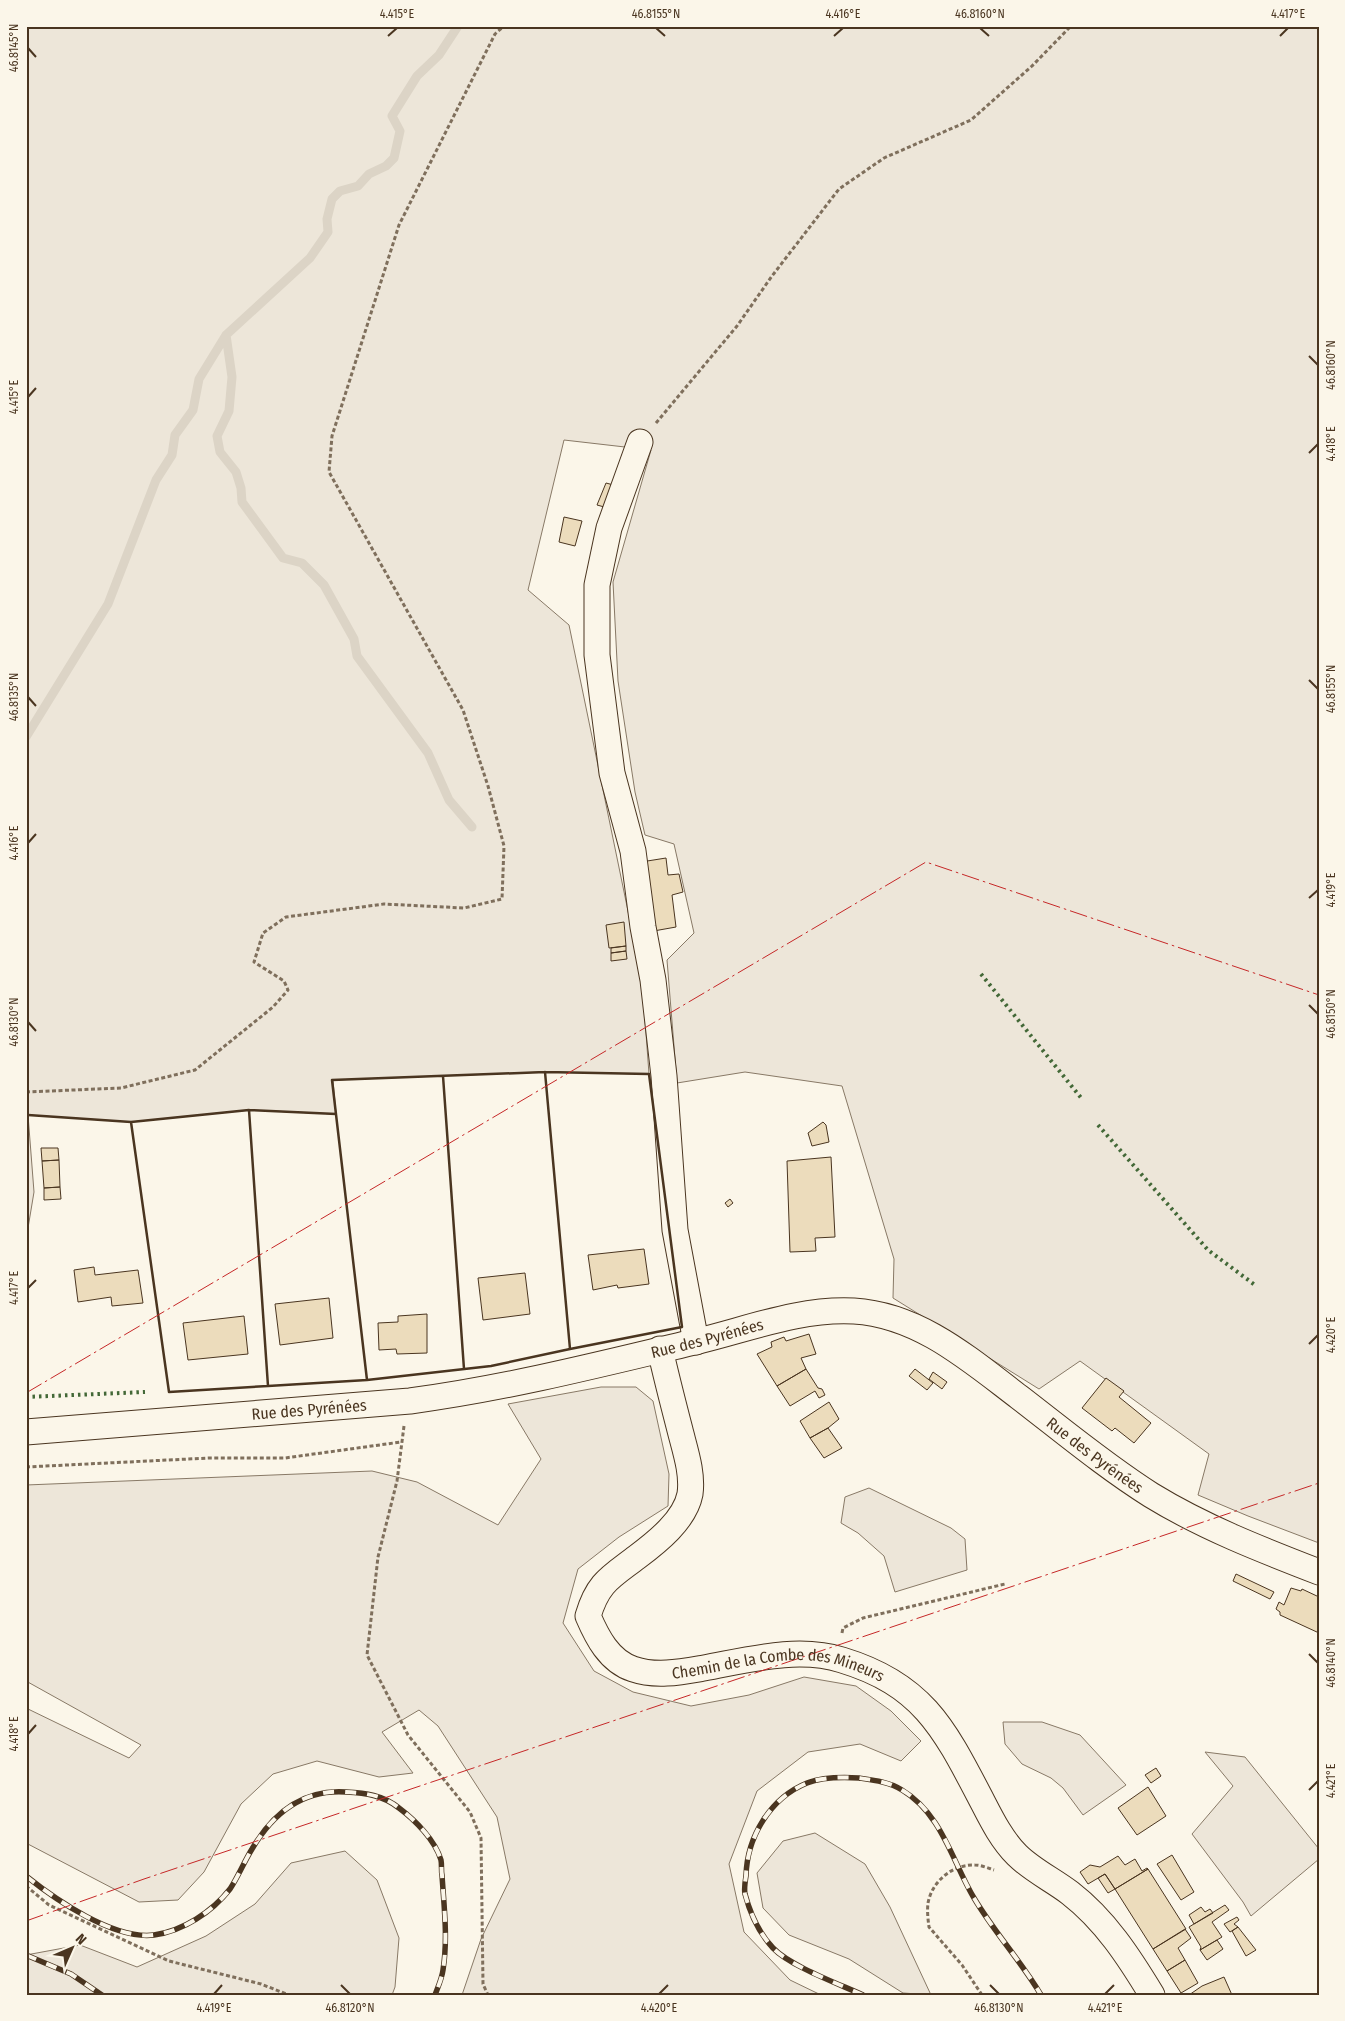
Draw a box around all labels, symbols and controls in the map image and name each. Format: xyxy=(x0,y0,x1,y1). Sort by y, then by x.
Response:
text: 4.415°E xyxy=(380,7,415,21)
text: 46.8155°N xyxy=(632,7,680,21)
text: 4.416°E xyxy=(826,7,861,21)
text: 46.8160°N xyxy=(955,7,1005,21)
text: 4.417°E xyxy=(1271,7,1305,21)
text: 46.8145°N xyxy=(7,24,21,72)
text: 46.8160°N xyxy=(1324,340,1338,390)
text: 4.415°E xyxy=(7,379,21,414)
text: 4.418°E xyxy=(1324,426,1338,462)
text: 46.8155°N xyxy=(1324,665,1338,713)
text: 46.8135°N xyxy=(7,673,21,721)
text: 4.416°E xyxy=(7,825,21,860)
text: 4.419°E xyxy=(1324,872,1338,907)
text: 46.8150°N xyxy=(1324,989,1338,1039)
text: 46.8130°N xyxy=(7,997,21,1047)
text: 4.417°E xyxy=(7,1271,21,1305)
street label: Rue des Pyrénées xyxy=(649,1314,765,1362)
text: 4.420°E xyxy=(1324,1316,1338,1353)
street label: Rue des Pyrénées xyxy=(251,1395,368,1423)
street label: Rue des Pyrénées xyxy=(1043,1413,1147,1497)
text: 46.8140°N xyxy=(1324,1638,1338,1688)
street label: Chemin de la Combe des Mineurs xyxy=(671,1645,888,1685)
text: 4.418°E xyxy=(7,1716,21,1752)
text: 4.421°E xyxy=(1324,1763,1338,1798)
north arrow xyxy=(48,1924,98,1974)
text: N xyxy=(72,1930,90,1948)
text: 4.419°E xyxy=(197,2001,232,2015)
text: 46.8120°N xyxy=(325,2001,375,2015)
text: 4.420°E xyxy=(641,2001,678,2015)
text: 46.8130°N xyxy=(974,2001,1024,2015)
text: 4.421°E xyxy=(1088,2001,1123,2015)

